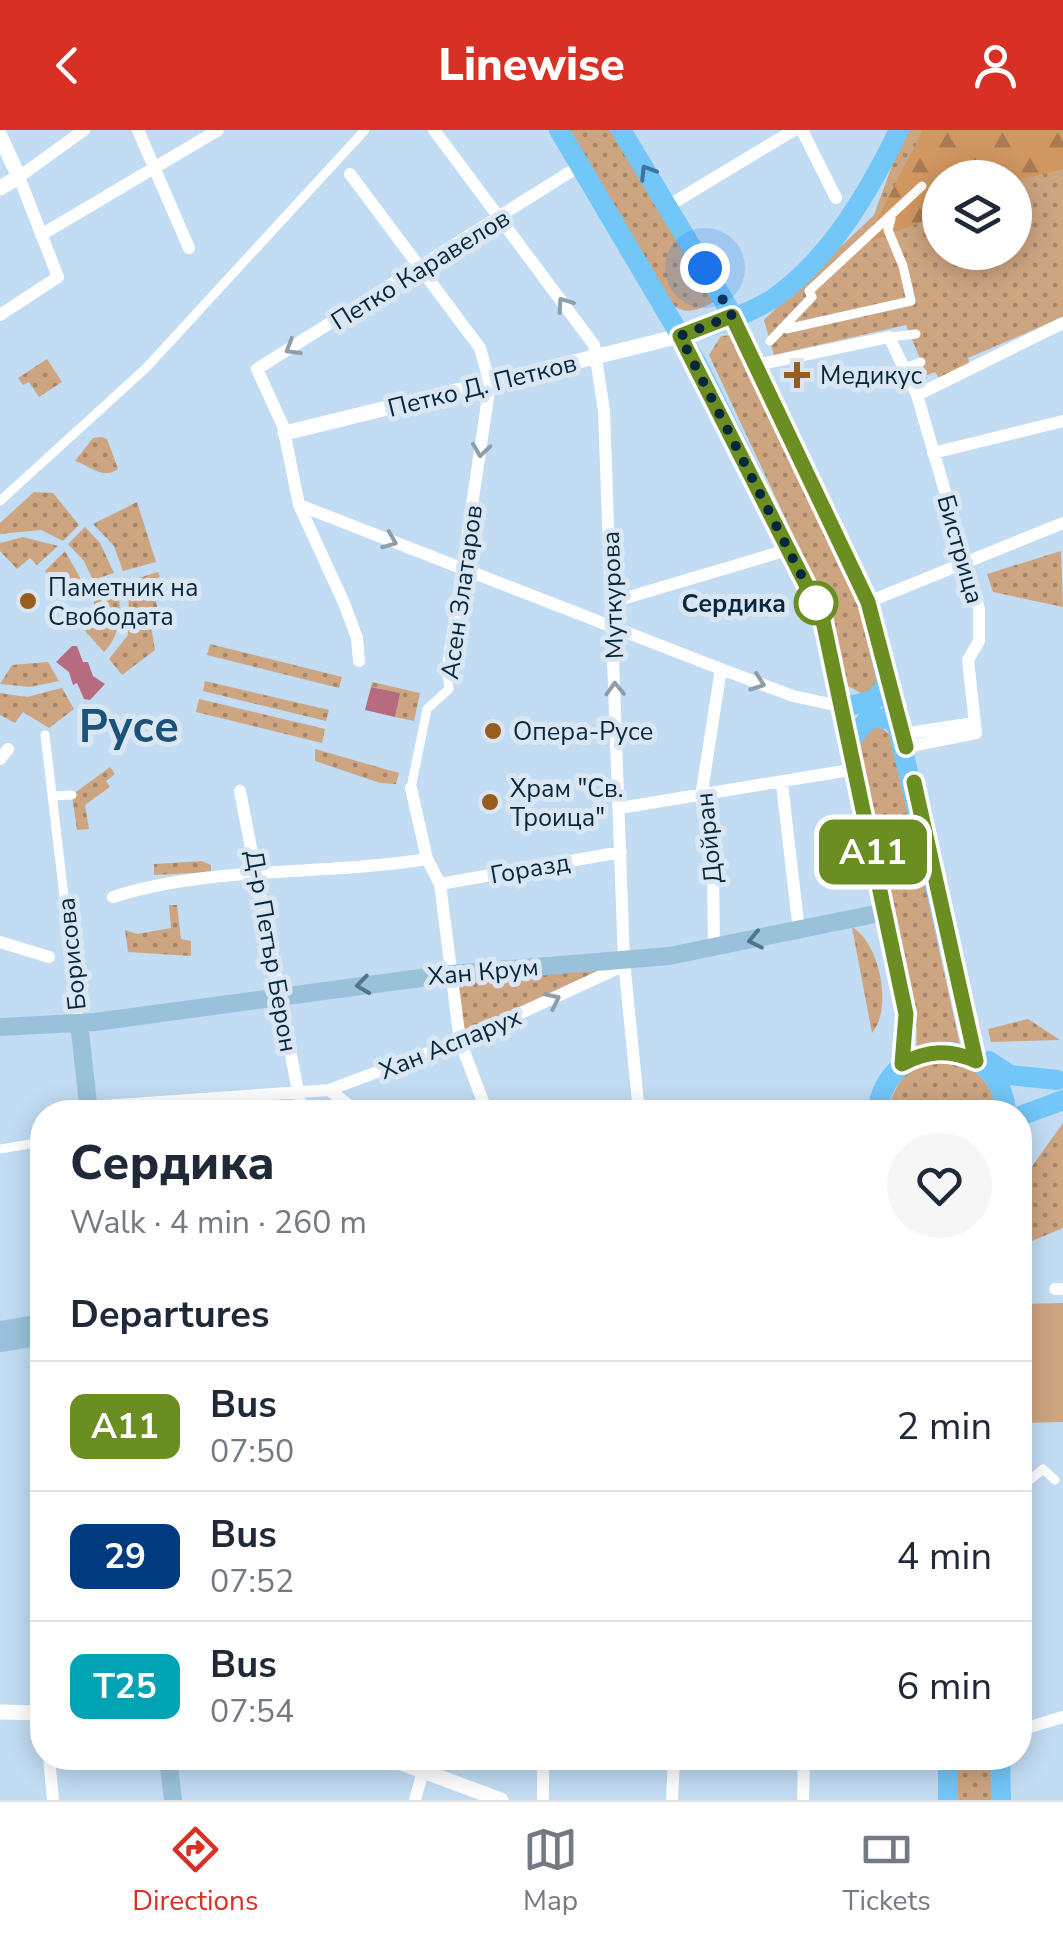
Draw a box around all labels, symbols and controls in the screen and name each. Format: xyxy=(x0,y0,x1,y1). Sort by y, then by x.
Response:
text: Linewise xyxy=(438,35,625,96)
icon: back xyxy=(40,38,95,93)
icon: person xyxy=(968,38,1023,93)
map controls xyxy=(922,160,1032,270)
button: layers xyxy=(922,160,1032,270)
one-way arrow xyxy=(640,165,659,183)
street label: Петко Каравелов xyxy=(325,201,516,338)
your location xyxy=(680,243,730,293)
one-way arrow xyxy=(558,297,577,316)
one-way arrow xyxy=(285,336,303,355)
street label: Петко Д. Петков xyxy=(384,346,580,426)
place label: Медикус xyxy=(820,359,922,393)
marker: Медикус xyxy=(784,362,810,388)
one-way arrow xyxy=(471,442,492,458)
street label: Бистрица xyxy=(928,491,992,608)
street label: Асен Златаров xyxy=(433,503,491,682)
one-way arrow xyxy=(380,530,398,550)
street label: Муткурова xyxy=(594,530,632,660)
place label: Паметник на Свободата xyxy=(48,571,199,634)
marker: Сердика xyxy=(795,582,837,624)
place label: Сердика xyxy=(681,587,786,621)
marker: Паметник на Свободата xyxy=(17,590,39,612)
one-way arrow xyxy=(749,671,766,692)
one-way arrow xyxy=(605,680,626,696)
district label: Русе xyxy=(79,697,179,758)
place label: Опера-Русе xyxy=(513,715,653,749)
marker: Опера-Русе xyxy=(482,720,504,742)
place label: Храм "Св. Троица" xyxy=(510,772,623,835)
marker: Храм "Св. Троица" xyxy=(479,791,501,813)
street label: Дойран xyxy=(687,791,731,885)
line badge: А11 xyxy=(816,820,930,884)
text: А11 xyxy=(839,829,907,876)
street label: Горазд xyxy=(488,845,573,893)
street label: Д-р Петър Берон xyxy=(237,848,305,1055)
street label: Борисова xyxy=(49,896,95,1012)
one-way arrow xyxy=(747,928,764,949)
street label: Хан Крум xyxy=(426,950,540,994)
one-way arrow xyxy=(355,973,371,994)
one-way arrow xyxy=(543,992,561,1012)
street label: Хан Аспарух xyxy=(374,1000,526,1088)
text: Сердика xyxy=(70,1130,275,1196)
button: heart xyxy=(887,1133,992,1238)
text: Walk · 4 min · 260 m xyxy=(70,1201,367,1244)
text: Departures xyxy=(70,1289,269,1340)
text: Bus xyxy=(210,1379,277,1430)
text: 2 min xyxy=(897,1401,992,1452)
text: А11 xyxy=(91,1403,159,1450)
text: 07:50 xyxy=(210,1430,294,1473)
text: Bus xyxy=(210,1509,277,1560)
text: 4 min xyxy=(897,1531,992,1582)
text: 29 xyxy=(104,1533,146,1580)
text: 07:52 xyxy=(210,1560,294,1603)
text: Bus xyxy=(210,1639,277,1690)
text: 6 min xyxy=(897,1661,992,1712)
text: Т25 xyxy=(93,1663,157,1710)
text: 07:54 xyxy=(210,1690,294,1733)
tab: Directions xyxy=(132,1822,258,1920)
tab: Map xyxy=(523,1822,578,1920)
tab: Tickets xyxy=(843,1822,931,1920)

